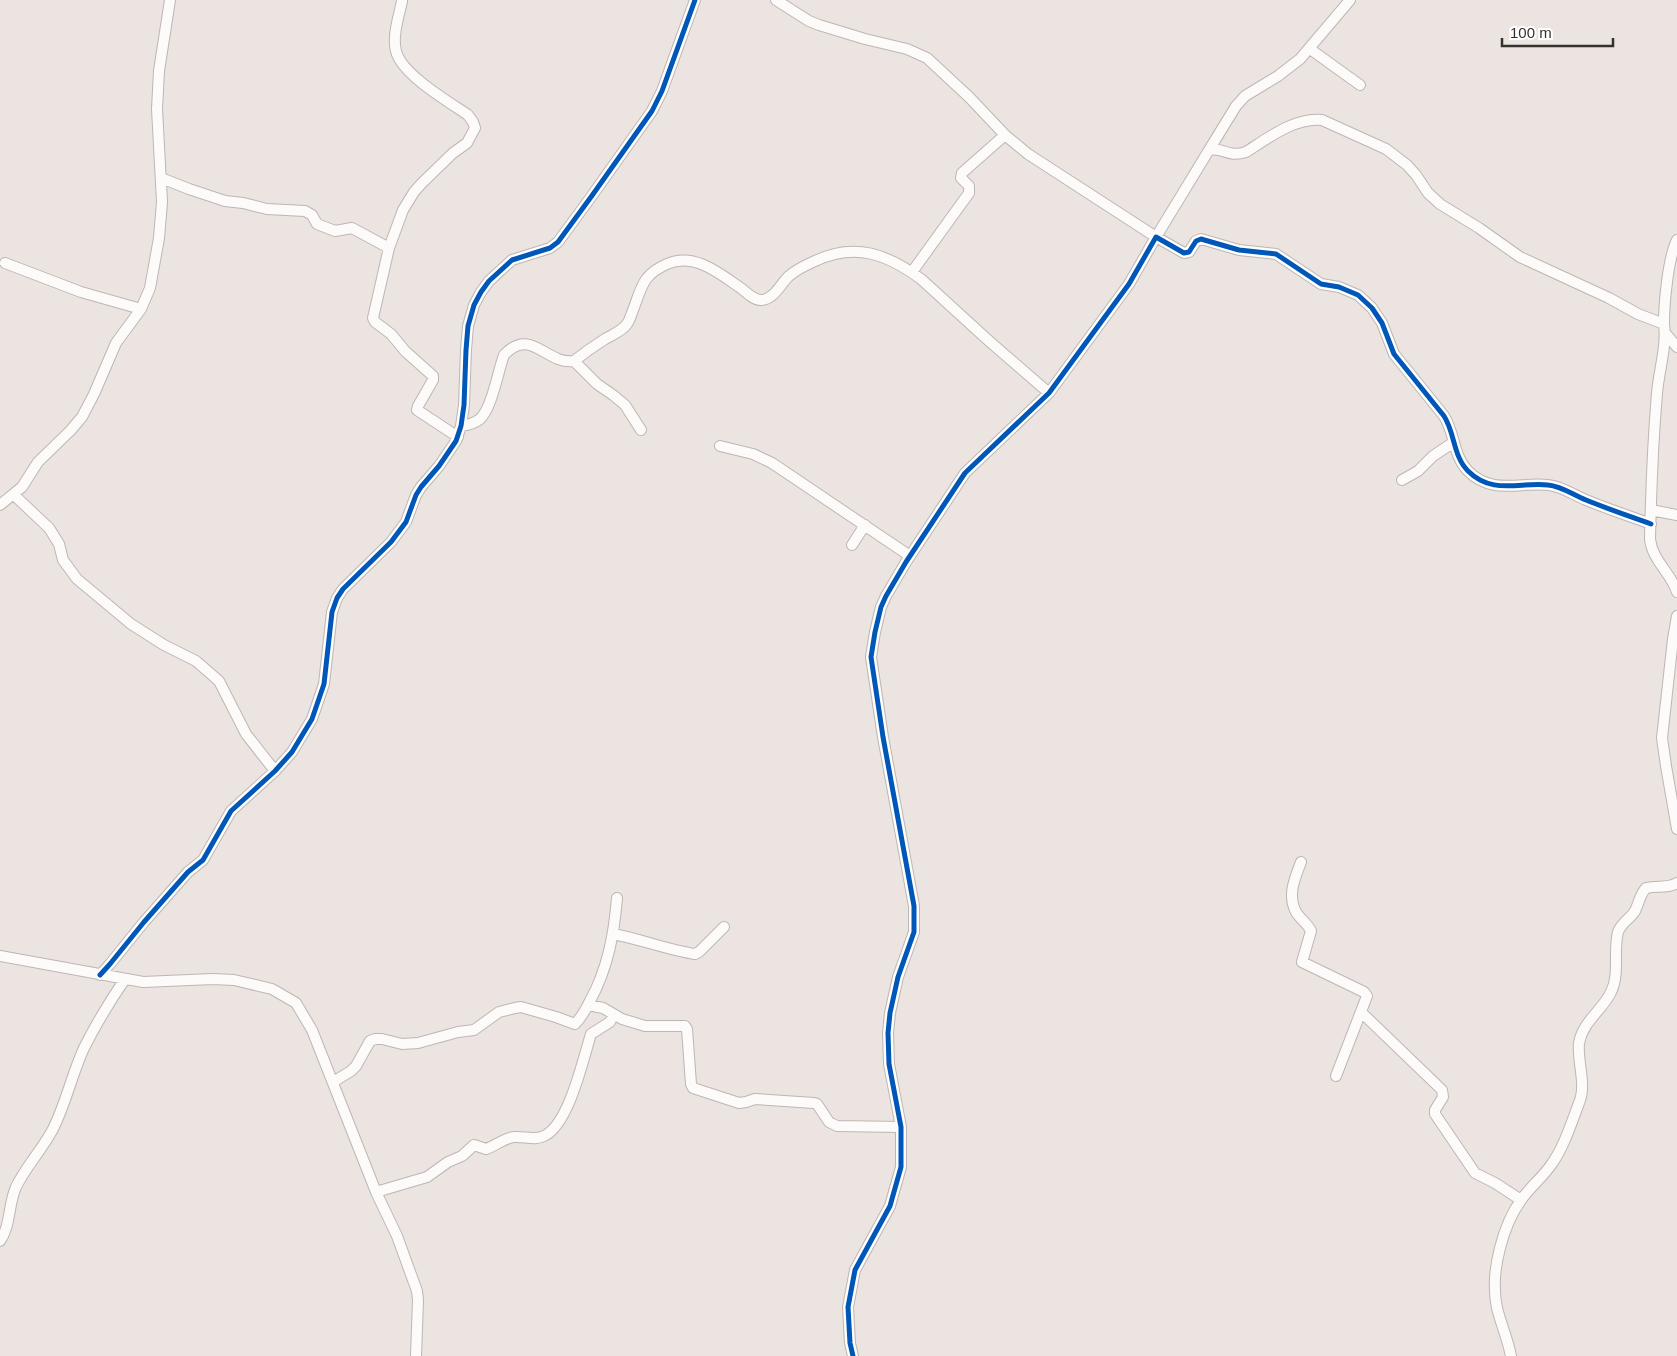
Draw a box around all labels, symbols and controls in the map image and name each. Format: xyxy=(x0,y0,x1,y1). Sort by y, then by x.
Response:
scale bar xyxy=(1502,15,1613,47)
text: 100 m xyxy=(1510,24,1552,41)

